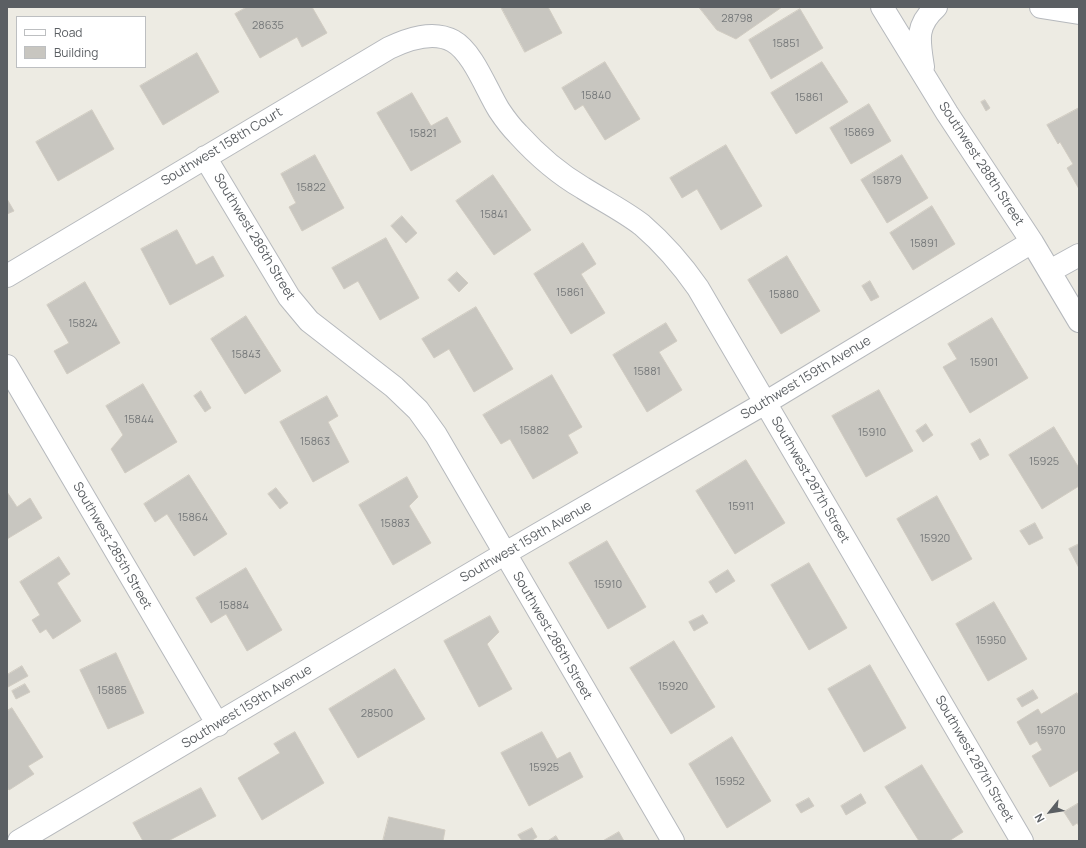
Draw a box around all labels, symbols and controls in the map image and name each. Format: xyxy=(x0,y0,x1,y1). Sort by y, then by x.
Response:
house number: 28798 xyxy=(721,12,753,26)
legend xyxy=(16,16,146,68)
house number: 28635 xyxy=(252,19,284,33)
text: Road xyxy=(54,24,82,41)
house number: 15851 xyxy=(772,37,800,51)
text: Building xyxy=(54,44,98,61)
house number: 15840 xyxy=(581,89,611,103)
house number: 15861 xyxy=(795,91,823,105)
street label: Southwest 288th Street xyxy=(935,99,1027,229)
street label: Southwest 158th Court xyxy=(159,105,285,189)
house number: 15869 xyxy=(844,126,874,140)
house number: 15821 xyxy=(409,127,437,141)
street label: Southwest 286th Street xyxy=(210,171,298,303)
house number: 15879 xyxy=(872,174,902,188)
house number: 15822 xyxy=(296,181,326,195)
house number: 15841 xyxy=(480,208,508,222)
house number: 15891 xyxy=(910,237,938,251)
house number: 15861 xyxy=(556,286,584,300)
house number: 15880 xyxy=(769,288,799,302)
house number: 15824 xyxy=(68,317,98,331)
street label: Southwest 159th Avenue xyxy=(738,333,874,423)
house number: 15843 xyxy=(231,348,261,362)
house number: 15901 xyxy=(970,356,998,370)
house number: 15881 xyxy=(633,365,661,379)
house number: 15844 xyxy=(124,413,154,427)
street label: Southwest 287th Street xyxy=(767,414,853,546)
house number: 15882 xyxy=(519,424,549,438)
house number: 15910 xyxy=(858,426,886,440)
house number: 15863 xyxy=(300,435,330,449)
house number: 15925 xyxy=(1029,455,1059,469)
street label: Southwest 285th Street xyxy=(69,480,155,612)
street label: Southwest 159th Avenue xyxy=(458,498,594,586)
house number: 15911 xyxy=(728,500,754,514)
house number: 15864 xyxy=(178,511,208,525)
house number: 15883 xyxy=(380,517,410,531)
house number: 15920 xyxy=(920,532,950,546)
street label: Southwest 286th Street xyxy=(509,569,595,703)
house number: 15910 xyxy=(594,578,622,592)
house number: 15884 xyxy=(219,599,249,613)
house number: 15950 xyxy=(976,634,1006,648)
street label: Southwest 159th Avenue xyxy=(179,662,315,752)
house number: 15920 xyxy=(658,680,688,694)
house number: 15885 xyxy=(97,684,127,698)
street label: Southwest 287th Street xyxy=(931,693,1017,825)
house number: 28500 xyxy=(361,707,393,721)
house number: 15970 xyxy=(1036,724,1066,738)
house number: 15925 xyxy=(529,761,559,775)
house number: 15952 xyxy=(715,775,745,789)
north arrow xyxy=(1030,792,1070,832)
text: N xyxy=(1031,811,1048,825)

